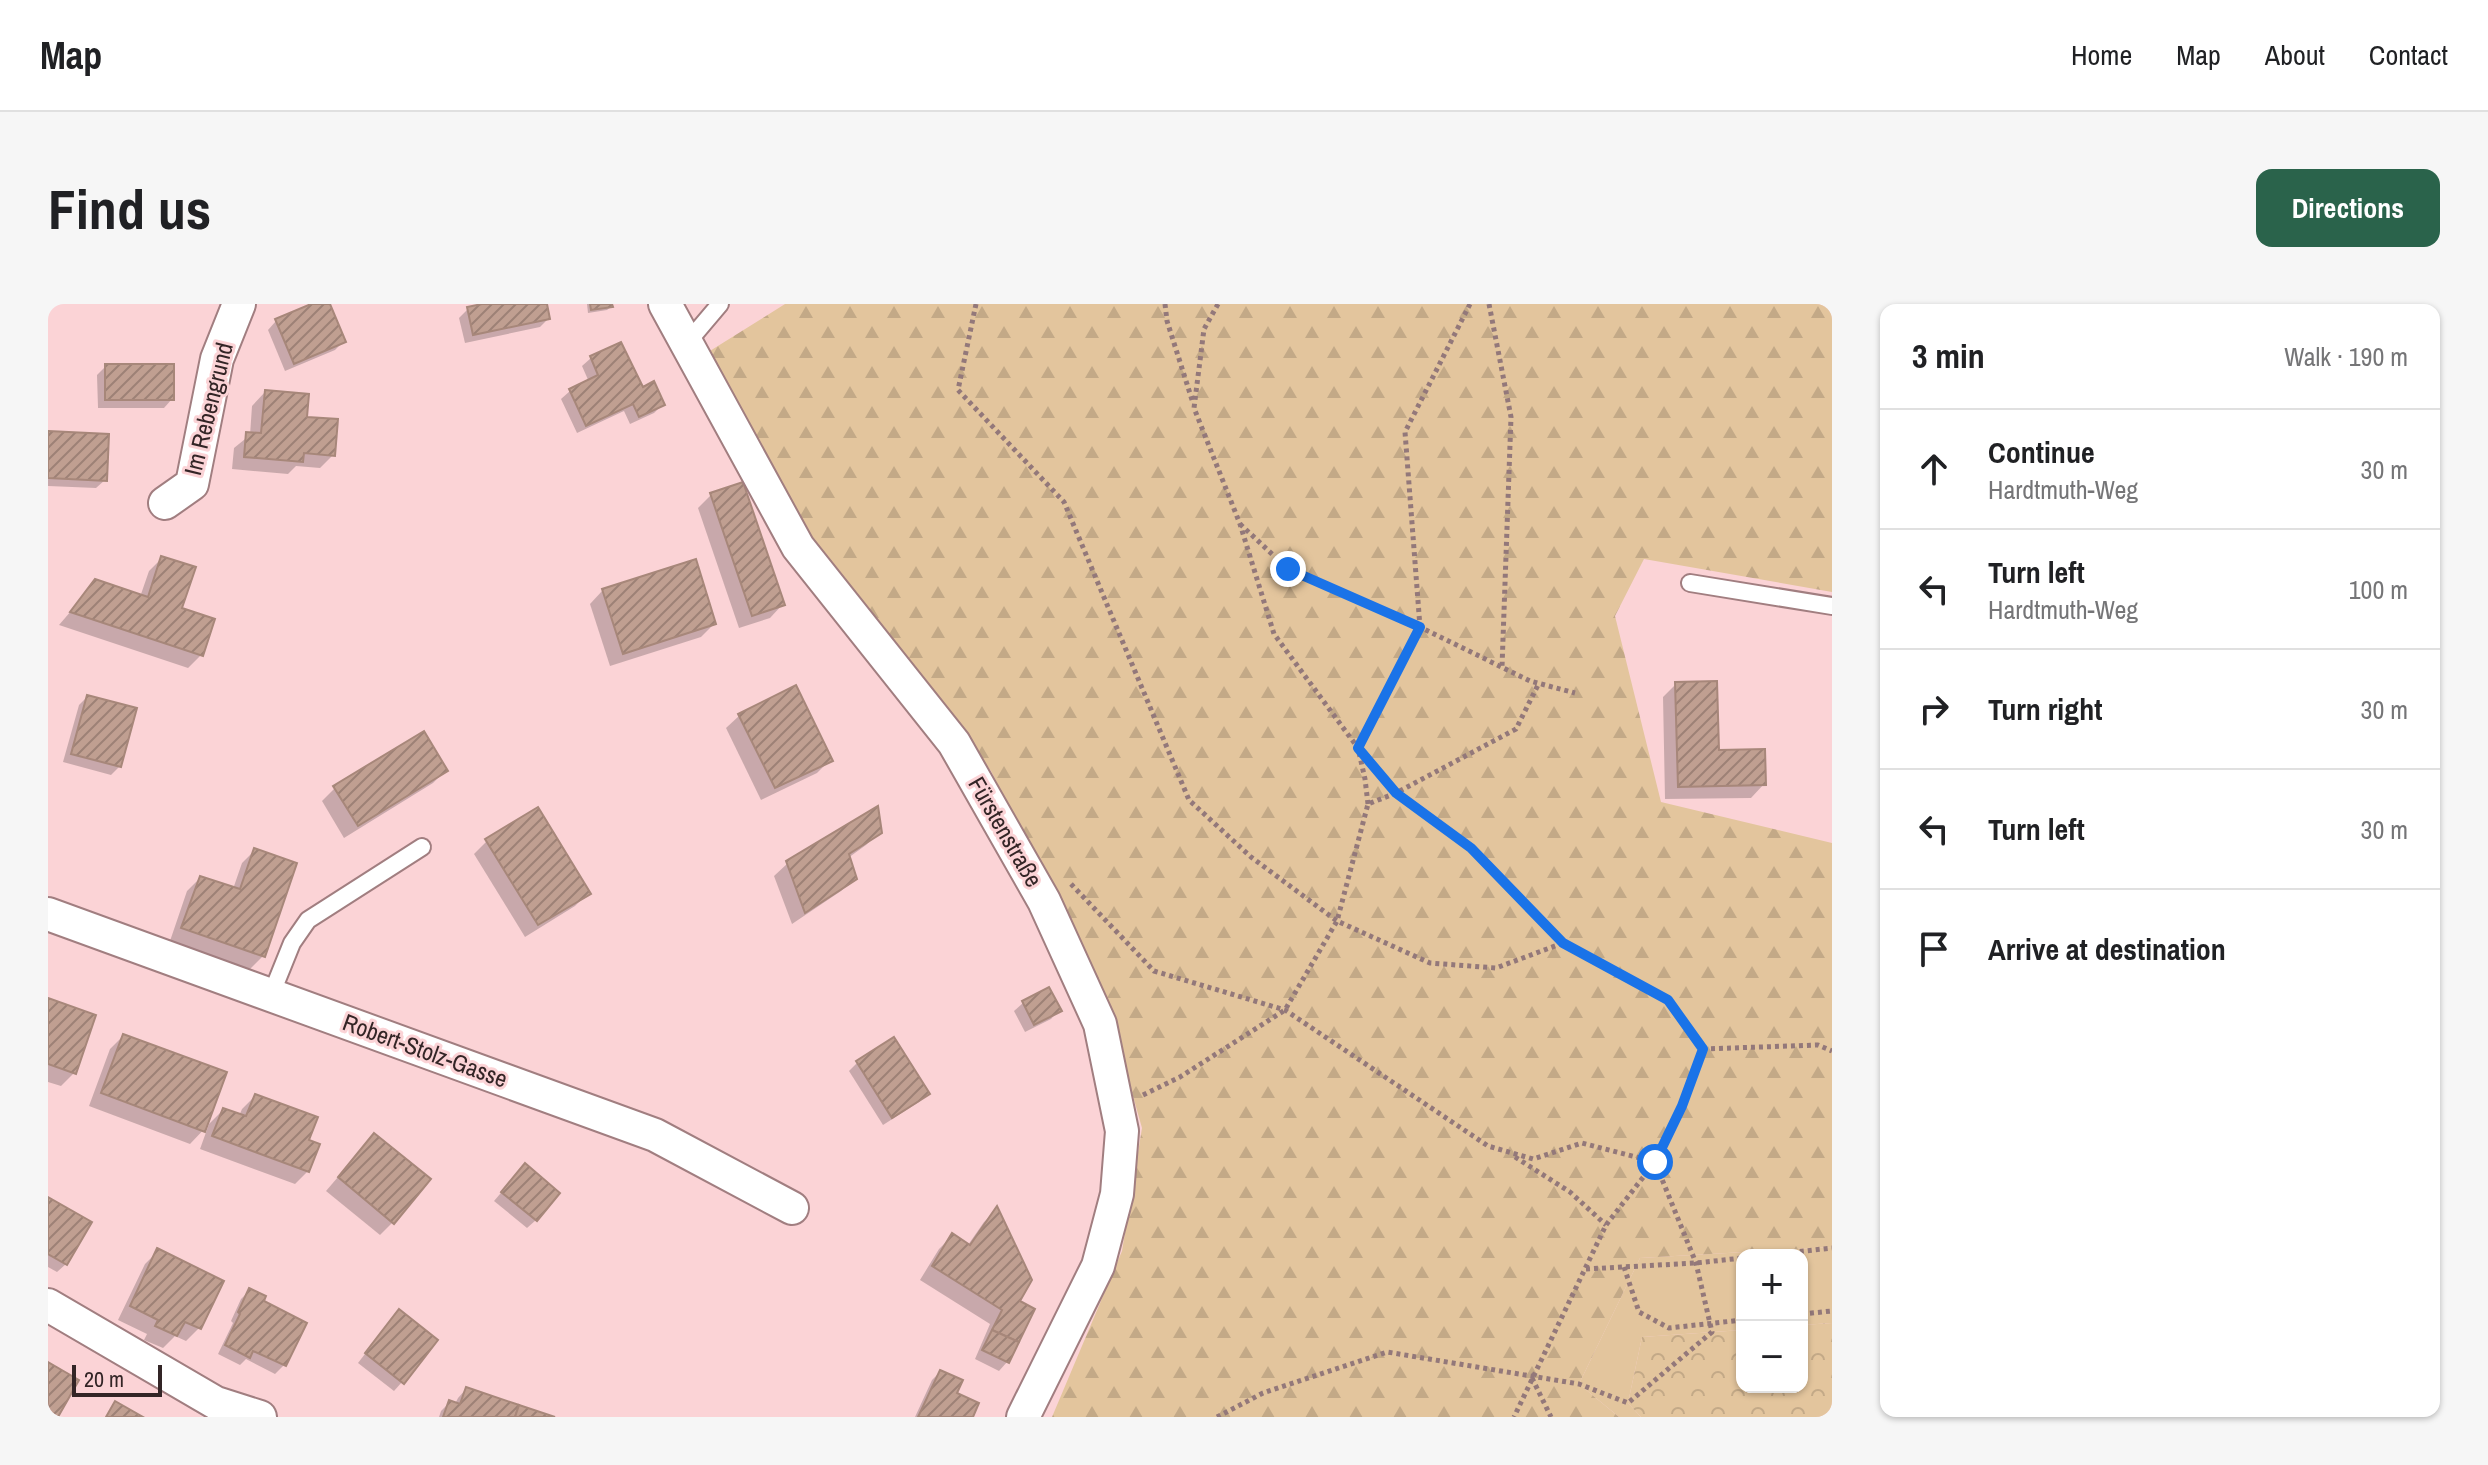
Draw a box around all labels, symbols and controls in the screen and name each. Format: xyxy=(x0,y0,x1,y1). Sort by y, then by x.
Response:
text: Map xyxy=(40,30,102,81)
text: Home xyxy=(2071,36,2132,74)
text: Map xyxy=(2176,36,2221,74)
text: About xyxy=(2265,36,2325,74)
text: Contact xyxy=(2369,36,2448,74)
button: Directions xyxy=(2256,169,2440,247)
text: Find us xyxy=(48,171,211,246)
text: 3 min xyxy=(1912,333,1985,379)
street label: Im Rebengrund xyxy=(176,339,240,478)
text: Walk · 190 m xyxy=(2284,339,2408,374)
text: Continue xyxy=(1988,432,2095,472)
icon: ahead xyxy=(1912,447,1956,491)
text: 30 m xyxy=(2361,452,2408,487)
text: Hardtmuth-Weg xyxy=(1988,472,2138,507)
route end xyxy=(1270,551,1306,587)
text: Turn left xyxy=(1988,552,2085,592)
icon: left xyxy=(1912,567,1956,611)
text: 100 m xyxy=(2349,572,2408,607)
text: Hardtmuth-Weg xyxy=(1988,592,2138,627)
icon: right xyxy=(1912,687,1956,731)
text: Turn right xyxy=(1988,689,2102,729)
text: 30 m xyxy=(2361,692,2408,727)
street label: Fürstenstraße xyxy=(961,770,1050,893)
icon: left xyxy=(1912,807,1956,851)
text: Turn left xyxy=(1988,809,2085,849)
text: 30 m xyxy=(2361,812,2408,847)
icon: arrive xyxy=(1912,927,1956,971)
text: Arrive at destination xyxy=(1988,929,2226,969)
street label: Robert-Stolz-Gasse xyxy=(339,1005,512,1095)
route start xyxy=(1637,1144,1673,1180)
map controls xyxy=(1736,1249,1808,1393)
button: + xyxy=(1736,1249,1808,1321)
button: − xyxy=(1736,1321,1808,1393)
scale bar xyxy=(72,1361,162,1397)
text: 20 m xyxy=(84,1364,124,1394)

